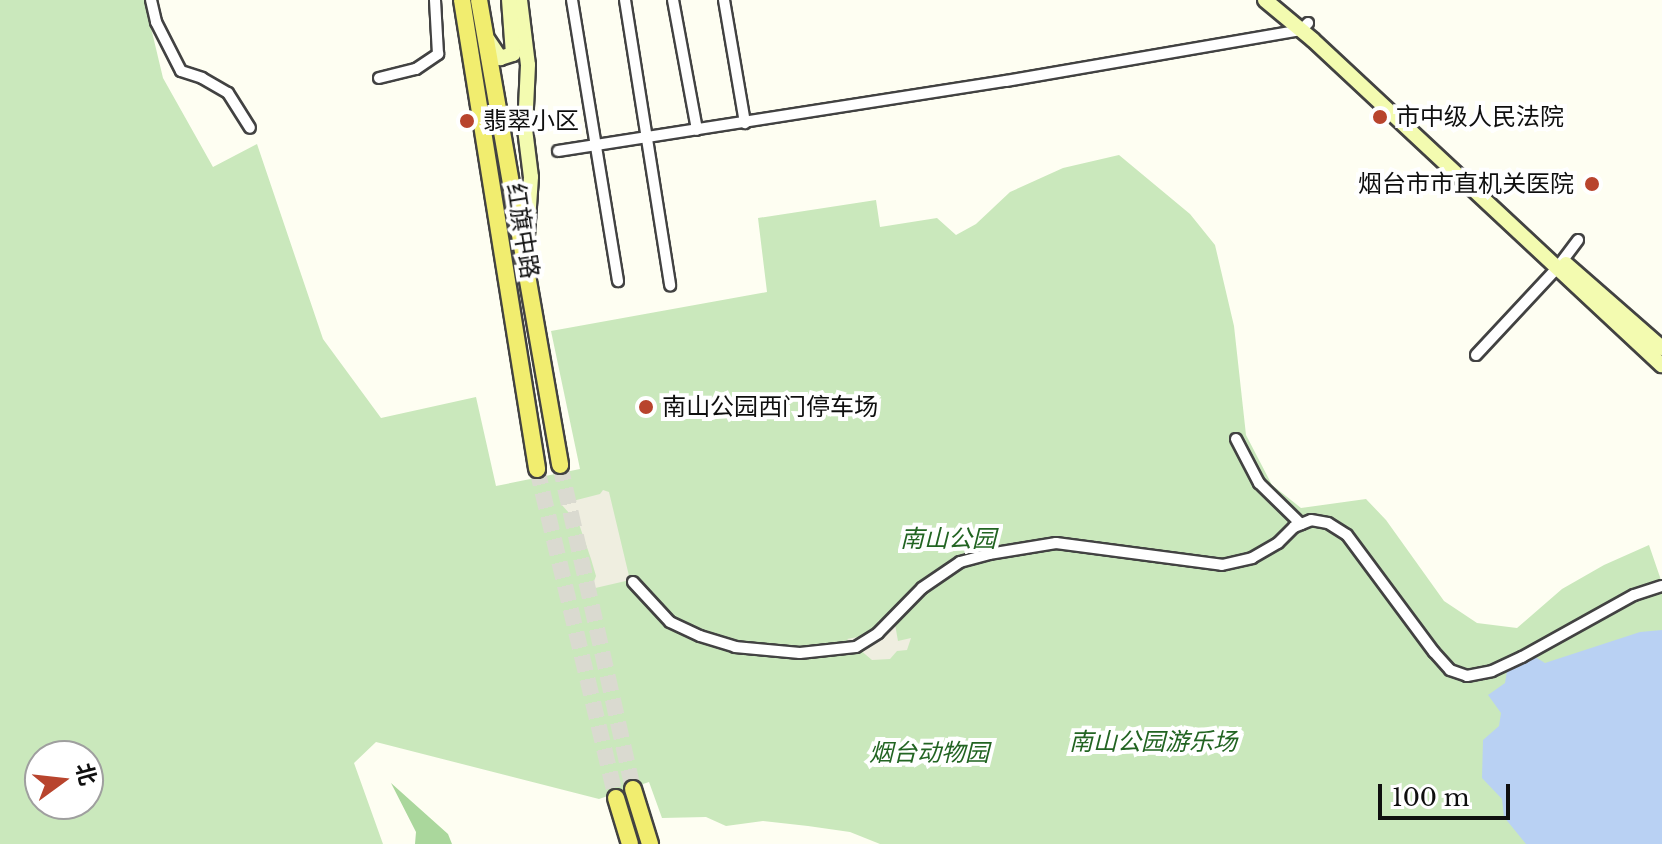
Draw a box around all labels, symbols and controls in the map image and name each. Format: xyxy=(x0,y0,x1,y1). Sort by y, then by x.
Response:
place label: 市中级人民法院 xyxy=(1396,103,1564,131)
place label: 翡翠小区 xyxy=(483,107,579,135)
marker: 市中级人民法院 xyxy=(1371,108,1389,126)
marker: 翡翠小区 xyxy=(458,112,476,130)
place label: 烟台市市直机关医院 xyxy=(1358,170,1574,198)
marker: 烟台市市直机关医院 xyxy=(1581,173,1603,195)
street label: 红旗中路 xyxy=(501,181,545,281)
place label: 南山公园西门停车场 xyxy=(662,393,878,421)
marker: 南山公园西门停车场 xyxy=(637,398,655,416)
park label: 南山公园 xyxy=(900,525,996,553)
park label: 南山公园游乐场 xyxy=(1069,728,1237,756)
park label: 烟台动物园 xyxy=(869,739,989,767)
north arrow xyxy=(24,740,104,820)
text: 北 xyxy=(70,760,102,788)
scale bar xyxy=(1382,768,1514,818)
text: 100 m xyxy=(1392,783,1470,812)

